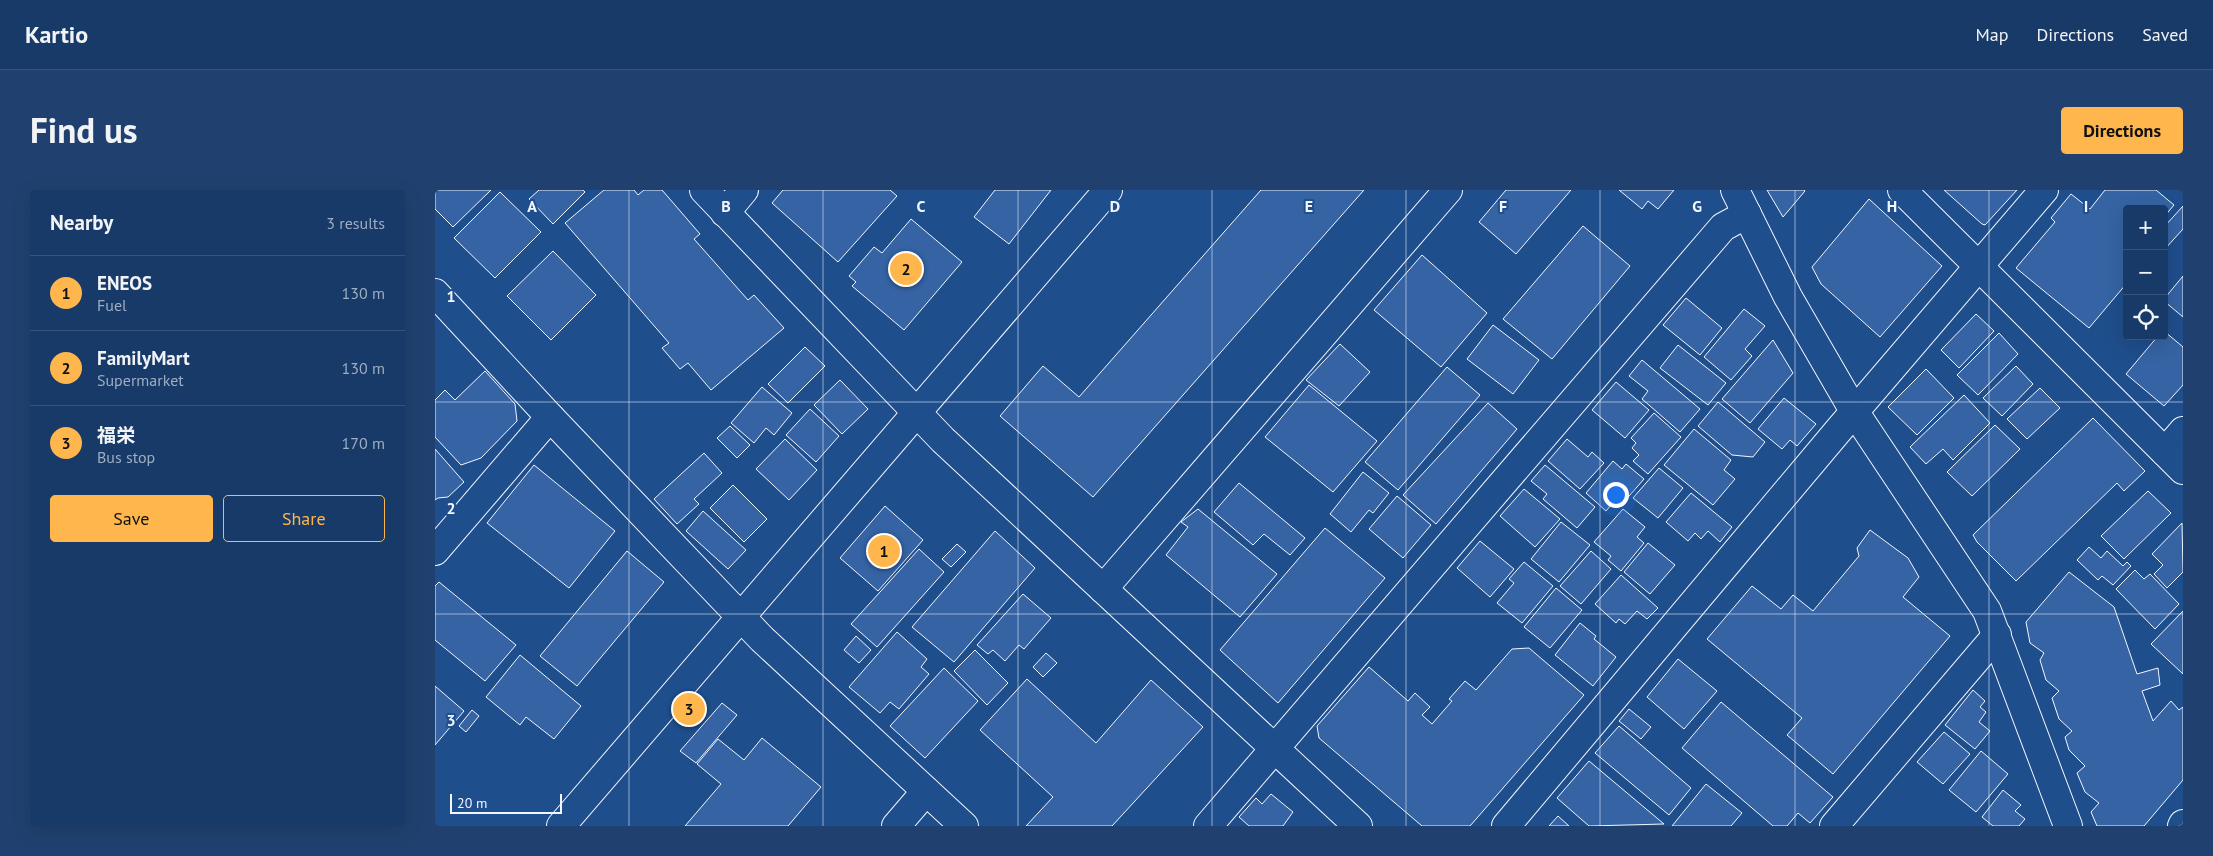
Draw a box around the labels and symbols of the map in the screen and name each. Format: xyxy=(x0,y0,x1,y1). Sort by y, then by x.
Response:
text: A xyxy=(527,196,537,216)
text: B xyxy=(721,196,731,216)
text: C xyxy=(917,196,926,216)
text: D xyxy=(1110,196,1120,216)
text: E xyxy=(1305,196,1313,216)
text: F xyxy=(1499,196,1507,216)
text: G xyxy=(1692,196,1702,216)
text: H xyxy=(1887,196,1897,216)
text: I xyxy=(2084,196,2088,216)
pin: 2 xyxy=(890,250,922,288)
text: 1 xyxy=(446,286,456,306)
your location xyxy=(1603,482,1629,508)
text: 2 xyxy=(446,498,456,518)
pin: 1 xyxy=(868,532,900,570)
pin: 3 xyxy=(673,690,705,728)
text: 3 xyxy=(446,710,456,730)
scale bar xyxy=(450,791,563,814)

